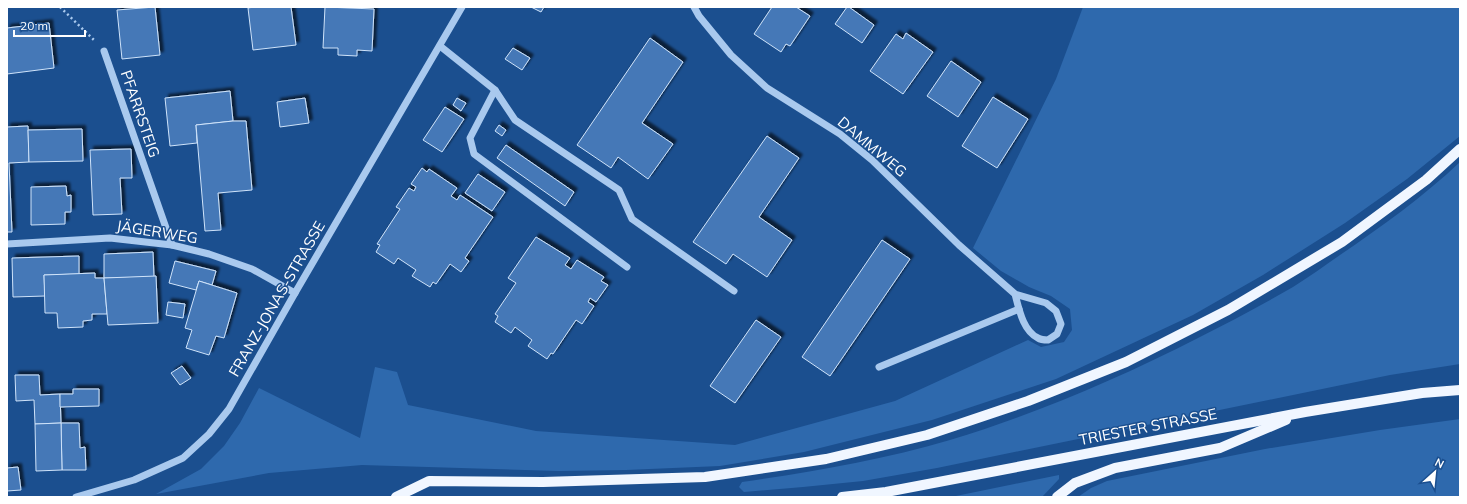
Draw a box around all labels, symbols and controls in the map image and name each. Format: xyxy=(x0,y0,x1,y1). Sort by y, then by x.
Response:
scale bar xyxy=(14,12,85,38)
text: 20 m xyxy=(20,18,48,33)
street label: PFARRSTEIG xyxy=(117,68,164,160)
street label: DAMMWEG xyxy=(834,112,911,181)
street label: JÄGERWEG xyxy=(115,216,199,247)
street label: FRANZ-JONAS-STRASSE xyxy=(224,217,329,380)
street label: TRIESTER STRASSE xyxy=(1077,404,1219,449)
north arrow xyxy=(1415,452,1455,492)
text: N xyxy=(1433,455,1446,471)

